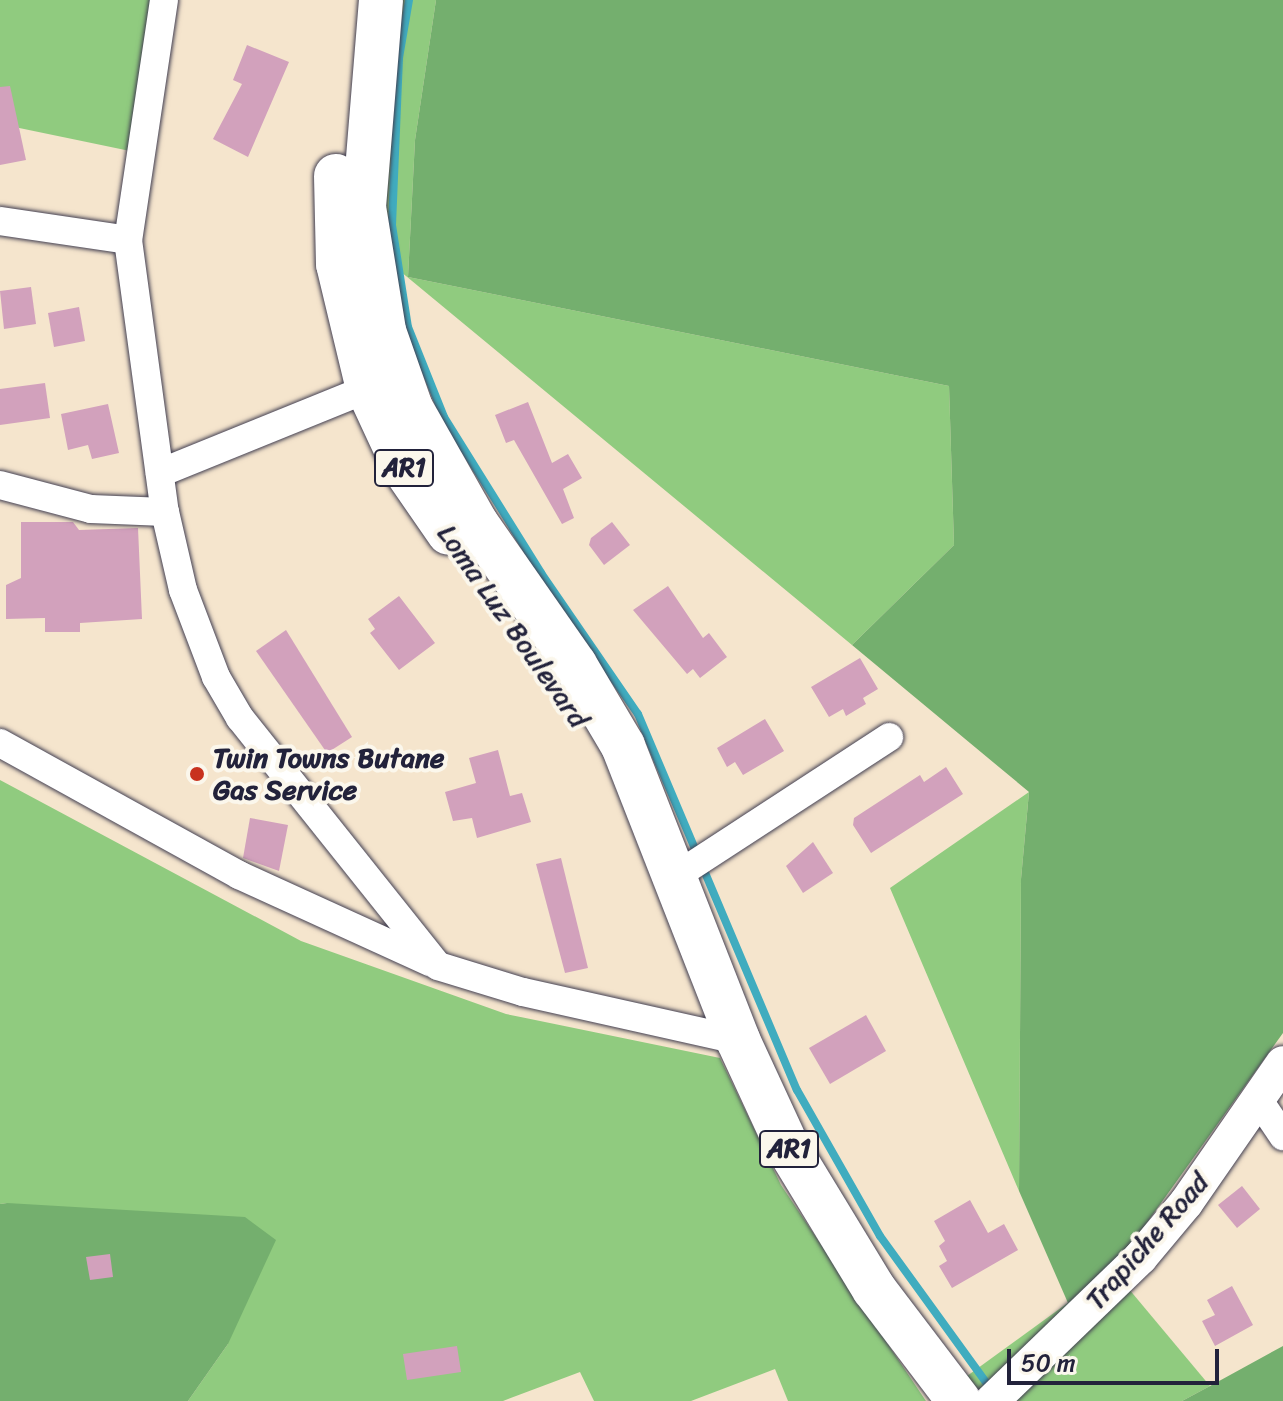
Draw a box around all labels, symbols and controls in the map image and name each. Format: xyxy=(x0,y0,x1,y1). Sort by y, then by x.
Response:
road number: AR1 xyxy=(374,446,434,490)
street label: Loma Luz Boulevard xyxy=(430,518,596,734)
place label: Twin Towns Butane Gas Service xyxy=(213,741,444,807)
marker: Twin Towns Butane Gas Service xyxy=(188,765,206,783)
road number: AR1 xyxy=(759,1127,819,1171)
street label: Trapiche Road xyxy=(1078,1166,1216,1316)
scale bar xyxy=(1011,1333,1223,1383)
text: 50 m xyxy=(1021,1342,1076,1384)

